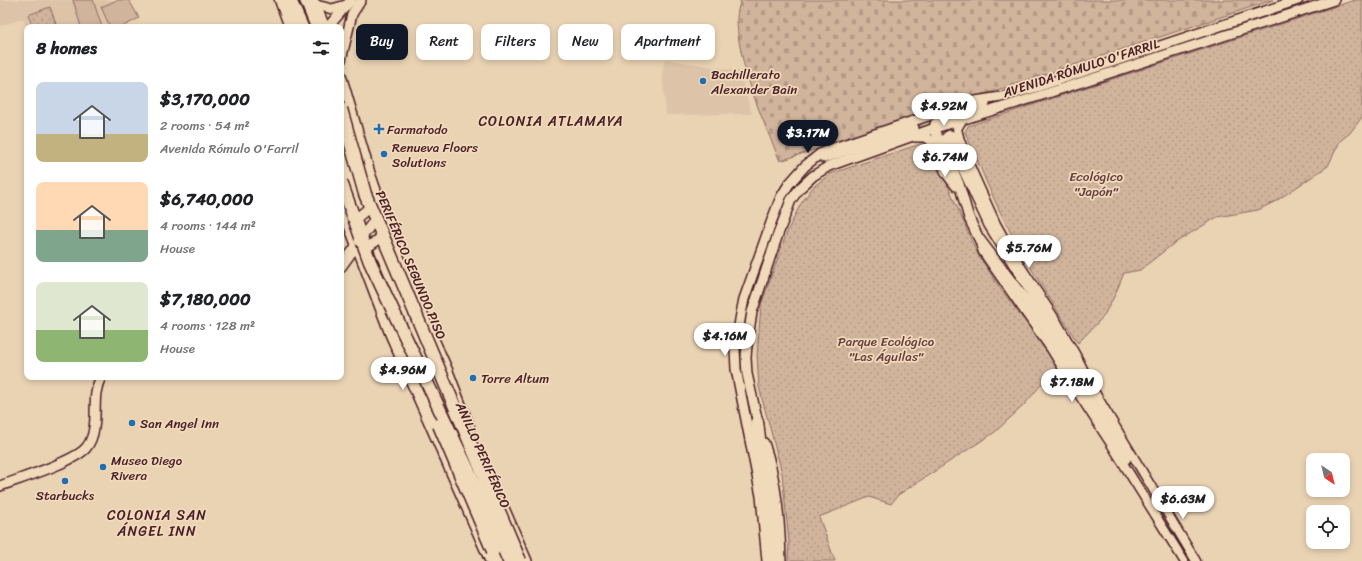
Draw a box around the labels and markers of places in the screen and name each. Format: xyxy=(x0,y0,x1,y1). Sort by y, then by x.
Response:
place label: Bachillerato Alexander Bain xyxy=(710,63,797,101)
marker: Bachillerato Alexander Bain xyxy=(698,76,708,86)
pin: $4.92M xyxy=(911,93,977,127)
place label: Farmatodo xyxy=(387,118,448,141)
pin: $3.17M xyxy=(775,120,841,154)
marker: Farmatodo xyxy=(374,124,384,134)
place label: Renueva Floors Solutions xyxy=(392,136,478,174)
pin: $6.74M xyxy=(912,144,978,178)
marker: Renueva Floors Solutions xyxy=(379,149,389,159)
pin: $5.76M xyxy=(996,235,1062,269)
pin: $4.16M xyxy=(692,323,758,357)
pin: $4.96M xyxy=(370,357,436,391)
place label: Torre Altum xyxy=(481,367,549,390)
pin: $7.18M xyxy=(1039,369,1105,403)
marker: Torre Altum xyxy=(468,373,478,383)
place label: San Angel Inn xyxy=(140,412,219,435)
marker: San Angel Inn xyxy=(127,418,137,428)
place label: Museo Diego Rivera xyxy=(111,449,183,487)
marker: Museo Diego Rivera xyxy=(98,462,108,472)
marker: Starbucks xyxy=(60,476,70,486)
place label: Starbucks xyxy=(36,484,95,507)
pin: $6.63M xyxy=(1150,486,1216,520)

